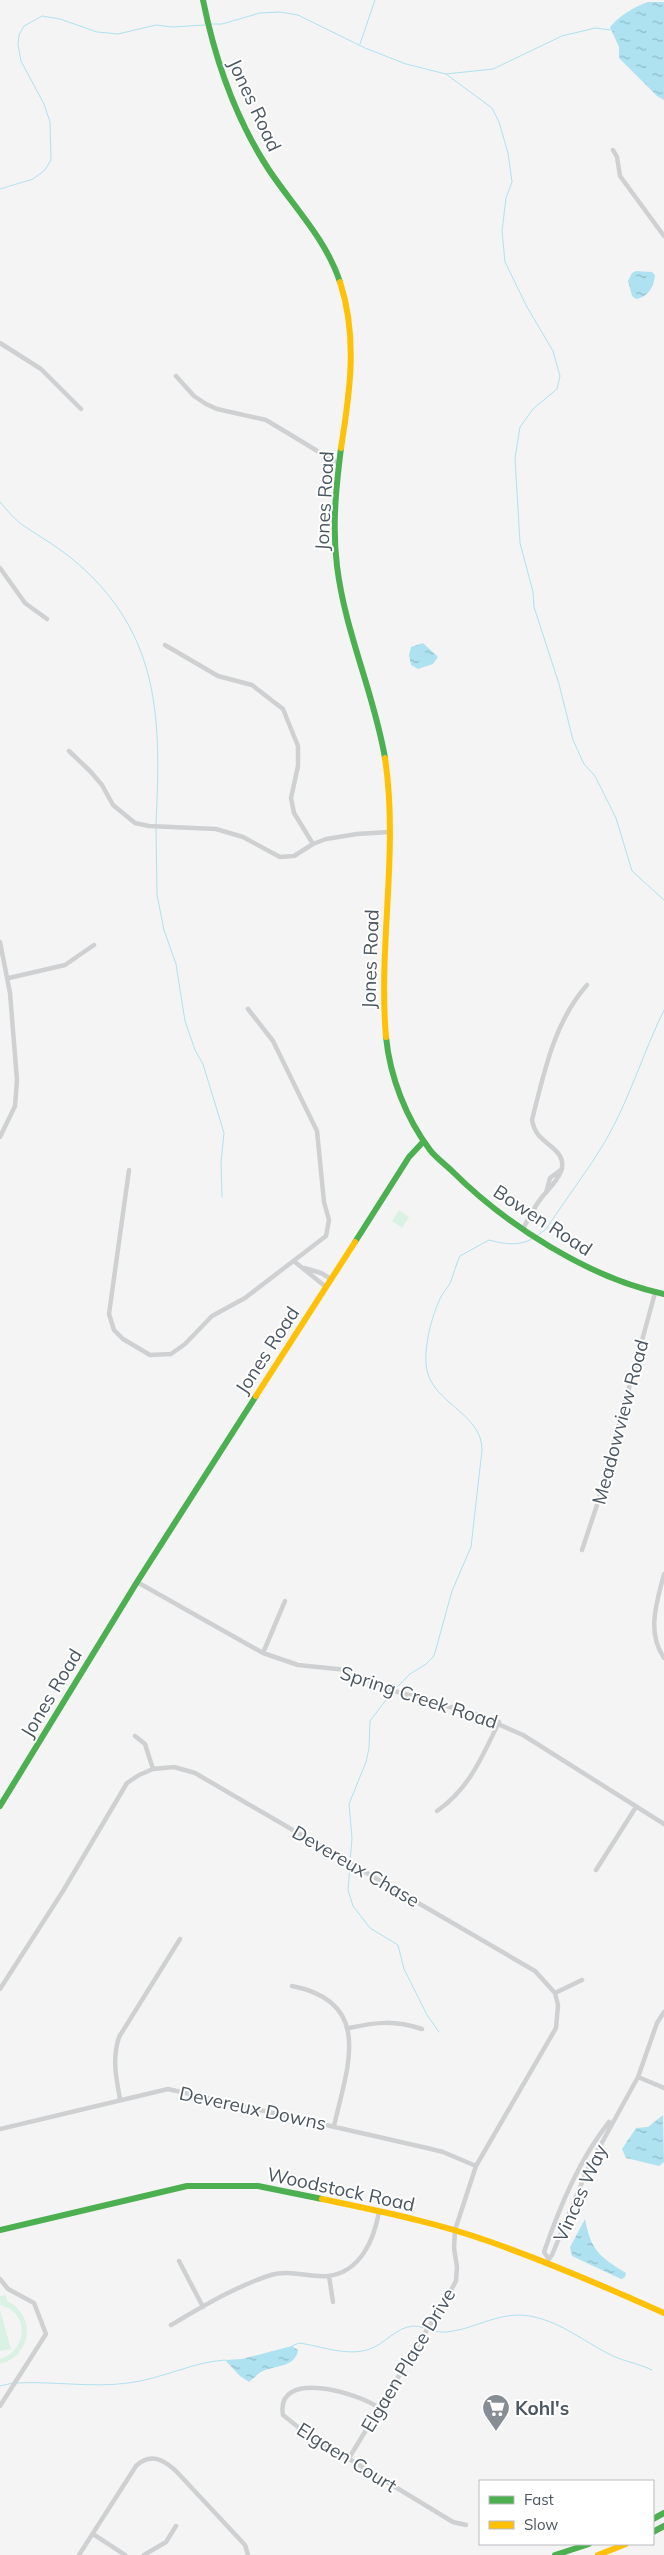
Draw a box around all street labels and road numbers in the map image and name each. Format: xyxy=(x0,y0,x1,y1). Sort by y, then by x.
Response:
street label: Jones Road xyxy=(223,55,287,155)
street label: Jones Road xyxy=(309,451,339,551)
street label: Jones Road xyxy=(356,909,384,1009)
street label: Bowen Road xyxy=(489,1179,597,1261)
street label: Jones Road xyxy=(230,1302,304,1398)
street label: Meadowview Road xyxy=(586,1337,654,1507)
street label: Jones Road xyxy=(15,1644,87,1742)
street label: Spring Creek Road xyxy=(337,1660,501,1734)
street label: Devereux Chase xyxy=(288,1820,424,1912)
street label: Devereux Downs xyxy=(177,2081,329,2135)
street label: Vinces Way xyxy=(548,2140,612,2246)
street label: Woodstock Road xyxy=(265,2162,417,2216)
street label: Elgaen Place Drive xyxy=(356,2284,460,2436)
street label: Elgaen Court xyxy=(293,2417,402,2497)

